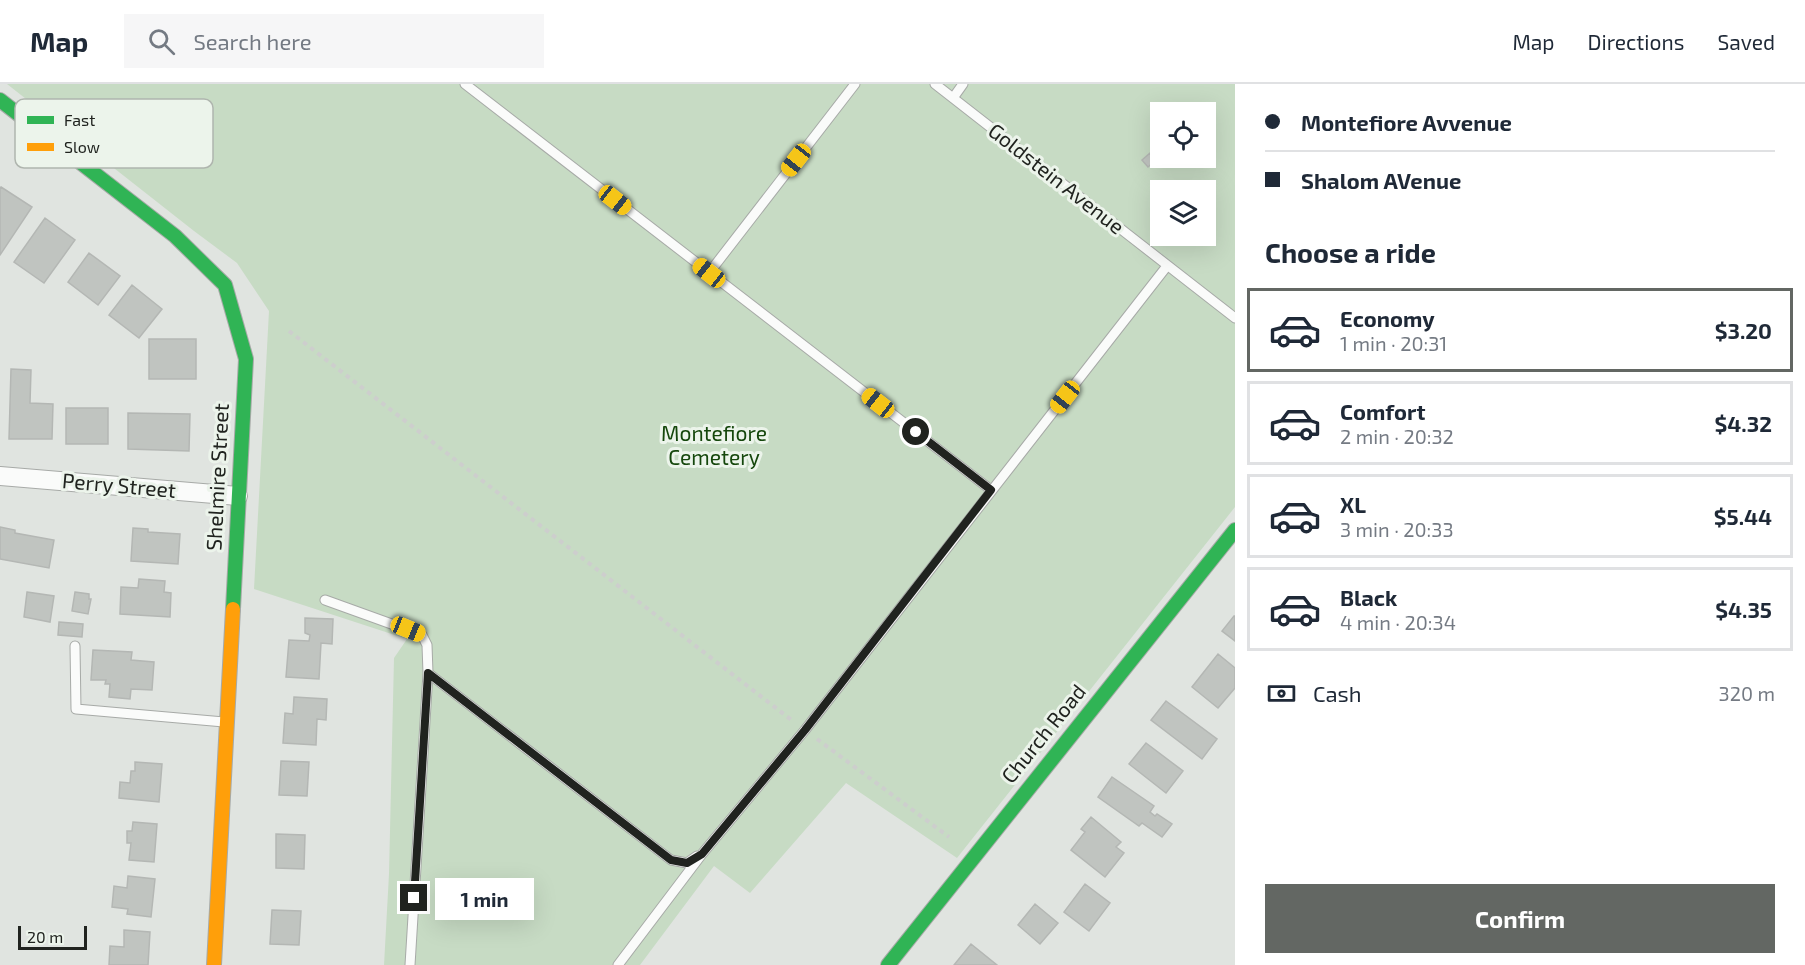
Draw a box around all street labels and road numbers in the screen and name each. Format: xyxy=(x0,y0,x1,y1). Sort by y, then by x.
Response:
street label: Goldstein Avenue xyxy=(984,117,1130,239)
street label: Shelmire Street xyxy=(200,403,233,551)
street label: Perry Street xyxy=(61,467,177,502)
street label: Church Road xyxy=(995,679,1090,787)

